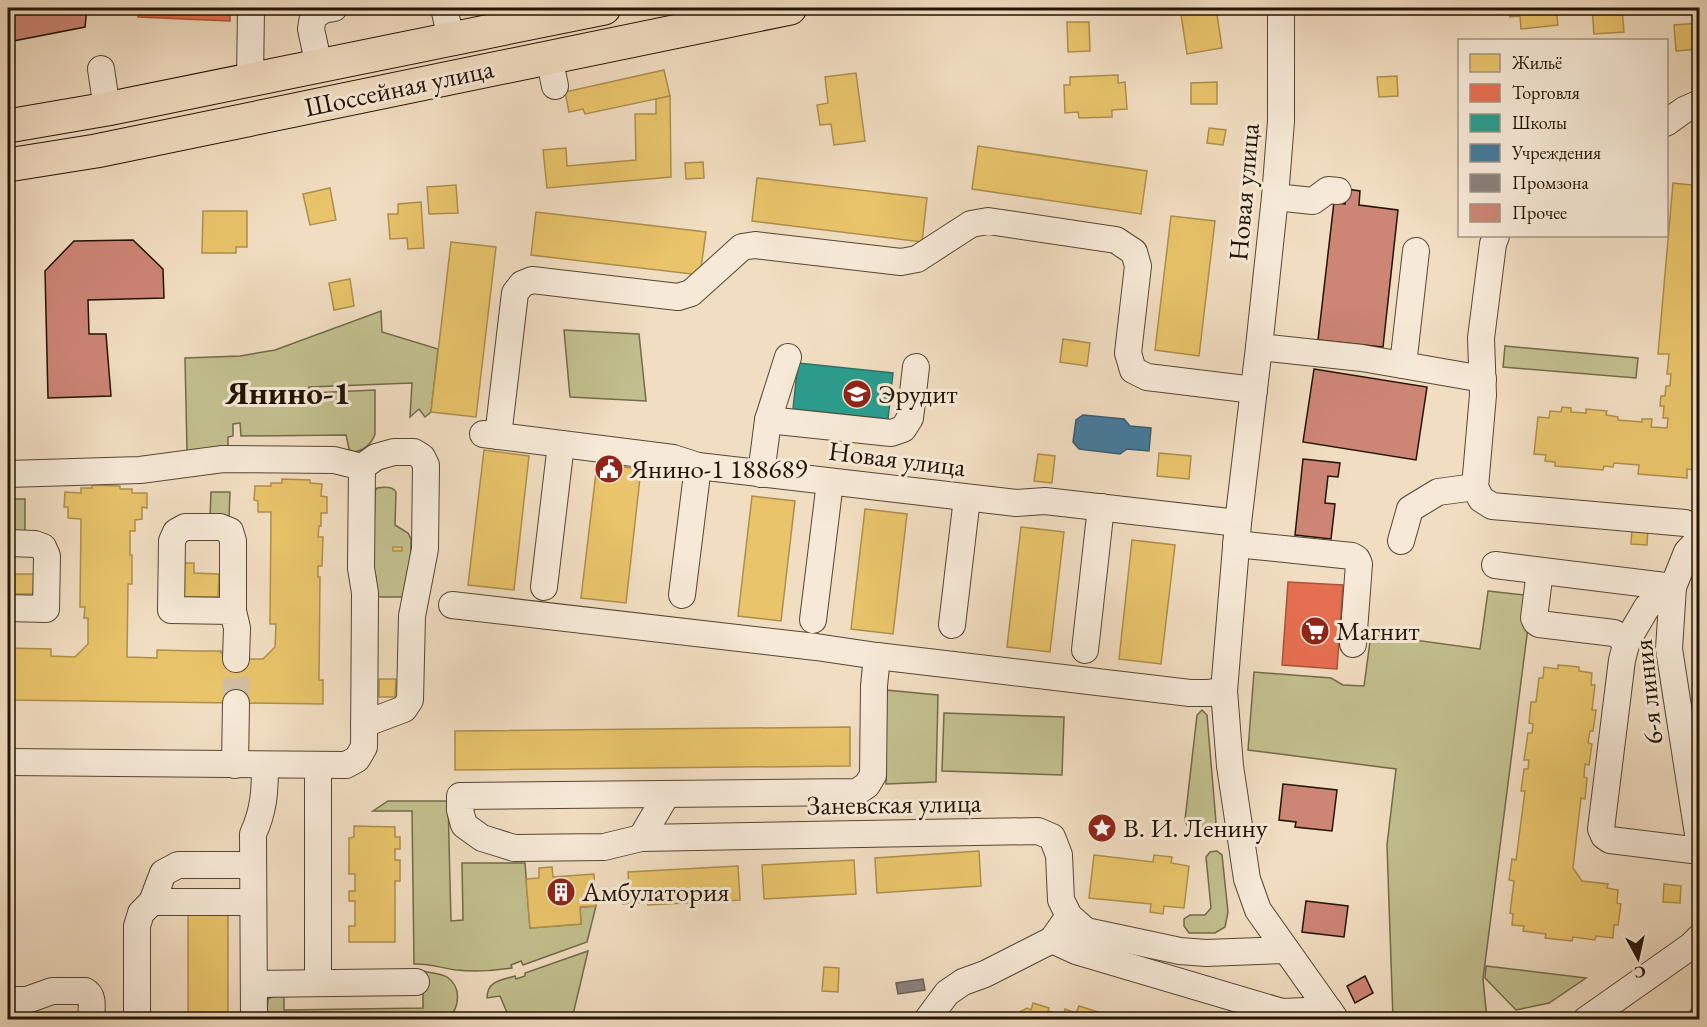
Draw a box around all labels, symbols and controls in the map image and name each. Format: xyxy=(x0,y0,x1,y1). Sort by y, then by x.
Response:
legend xyxy=(1458,39,1668,237)
street label: Шоссейная улица xyxy=(301,50,497,125)
text: Жильё xyxy=(1511,51,1562,74)
text: Торговля xyxy=(1512,81,1580,104)
text: Школы xyxy=(1512,111,1567,134)
street label: Новая улица xyxy=(1220,121,1267,262)
text: Учреждения xyxy=(1511,141,1601,164)
text: Промзона xyxy=(1512,171,1589,194)
text: Прочее xyxy=(1512,201,1567,224)
district label: Янино-1 xyxy=(224,371,351,414)
place label: Эрудит xyxy=(878,376,958,411)
school or university icon: Эрудит xyxy=(841,378,873,410)
street label: Новая улица xyxy=(826,433,968,484)
place label: Янино-1 188689 xyxy=(629,451,807,486)
public building icon: Янино-1 188689 xyxy=(593,453,625,485)
place label: Магнит xyxy=(1336,613,1420,648)
supermarket icon: Магнит xyxy=(1299,615,1331,647)
street label: 6-я линия xyxy=(1625,638,1670,746)
street label: Заневская улица xyxy=(806,784,982,823)
place label: В. И. Ленину xyxy=(1123,810,1268,845)
place icon: В. И. Ленину xyxy=(1086,812,1118,844)
place label: Амбулатория xyxy=(581,874,729,909)
building icon: Амбулатория xyxy=(545,876,577,908)
north arrow xyxy=(1608,928,1668,988)
text: С xyxy=(1633,961,1647,984)

